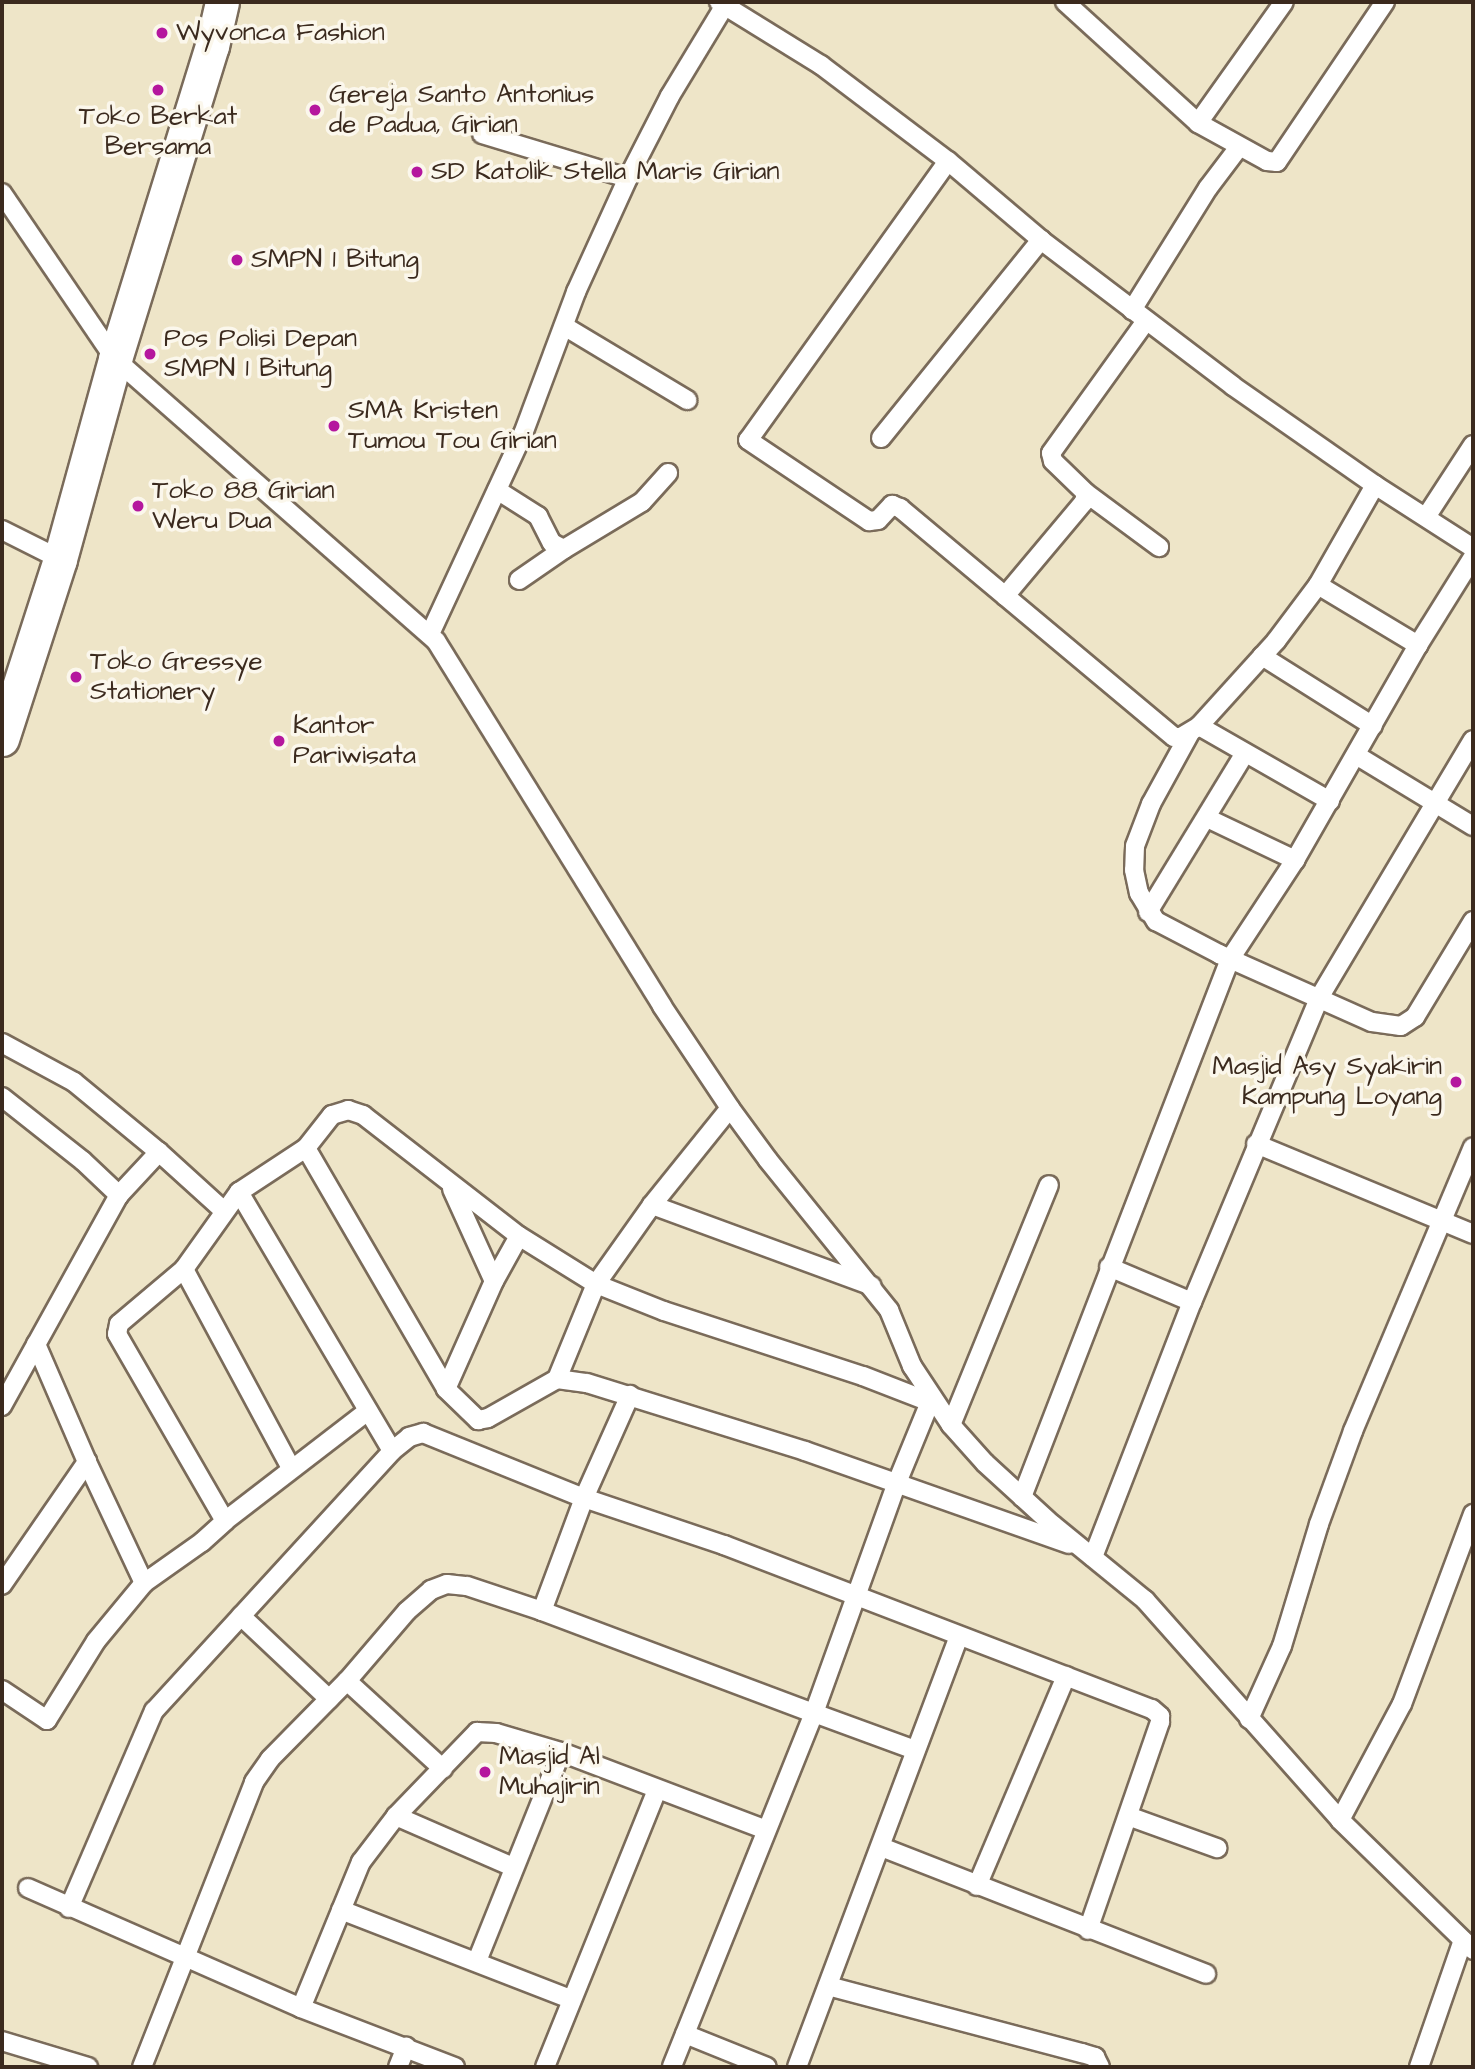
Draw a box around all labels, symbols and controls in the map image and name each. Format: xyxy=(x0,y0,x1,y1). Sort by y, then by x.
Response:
place label: Wyvonca Fashion xyxy=(176,17,385,49)
marker: Wyvonca Fashion xyxy=(154,25,170,41)
place label: Gereja Santo Antonius de Padua, Girian xyxy=(329,79,594,140)
marker: Toko Berkat Bersama xyxy=(150,82,166,98)
place label: Toko Berkat Bersama xyxy=(79,101,237,162)
marker: Gereja Santo Antonius de Padua, Girian xyxy=(307,102,323,118)
place label: SD Katolik Stella Maris Girian xyxy=(431,156,780,188)
marker: SD Katolik Stella Maris Girian xyxy=(409,164,425,180)
place label: SMPN 1 Bitung xyxy=(251,244,419,276)
marker: SMPN 1 Bitung xyxy=(229,252,245,268)
place label: Pos Polisi Depan SMPN 1 Bitung xyxy=(164,323,357,384)
marker: Pos Polisi Depan SMPN 1 Bitung xyxy=(142,346,158,362)
place label: SMA Kristen Tumou Tou Girian xyxy=(348,395,557,457)
marker: SMA Kristen Tumou Tou Girian xyxy=(326,418,342,434)
place label: Toko 88 Girian Weru Dua xyxy=(152,475,334,536)
marker: Toko 88 Girian Weru Dua xyxy=(130,498,146,514)
place label: Toko Gressye Stationery xyxy=(90,646,263,708)
marker: Toko Gressye Stationery xyxy=(68,669,84,685)
place label: Kantor Pariwisata xyxy=(293,710,416,772)
marker: Kantor Pariwisata xyxy=(271,733,287,749)
place label: Masjid Asy Syakirin Kampung Loyang xyxy=(1212,1051,1442,1112)
marker: Masjid Asy Syakirin Kampung Loyang xyxy=(1448,1074,1464,1090)
place label: Masjid Al Muhajirin xyxy=(499,1741,600,1802)
marker: Masjid Al Muhajirin xyxy=(477,1764,493,1780)

